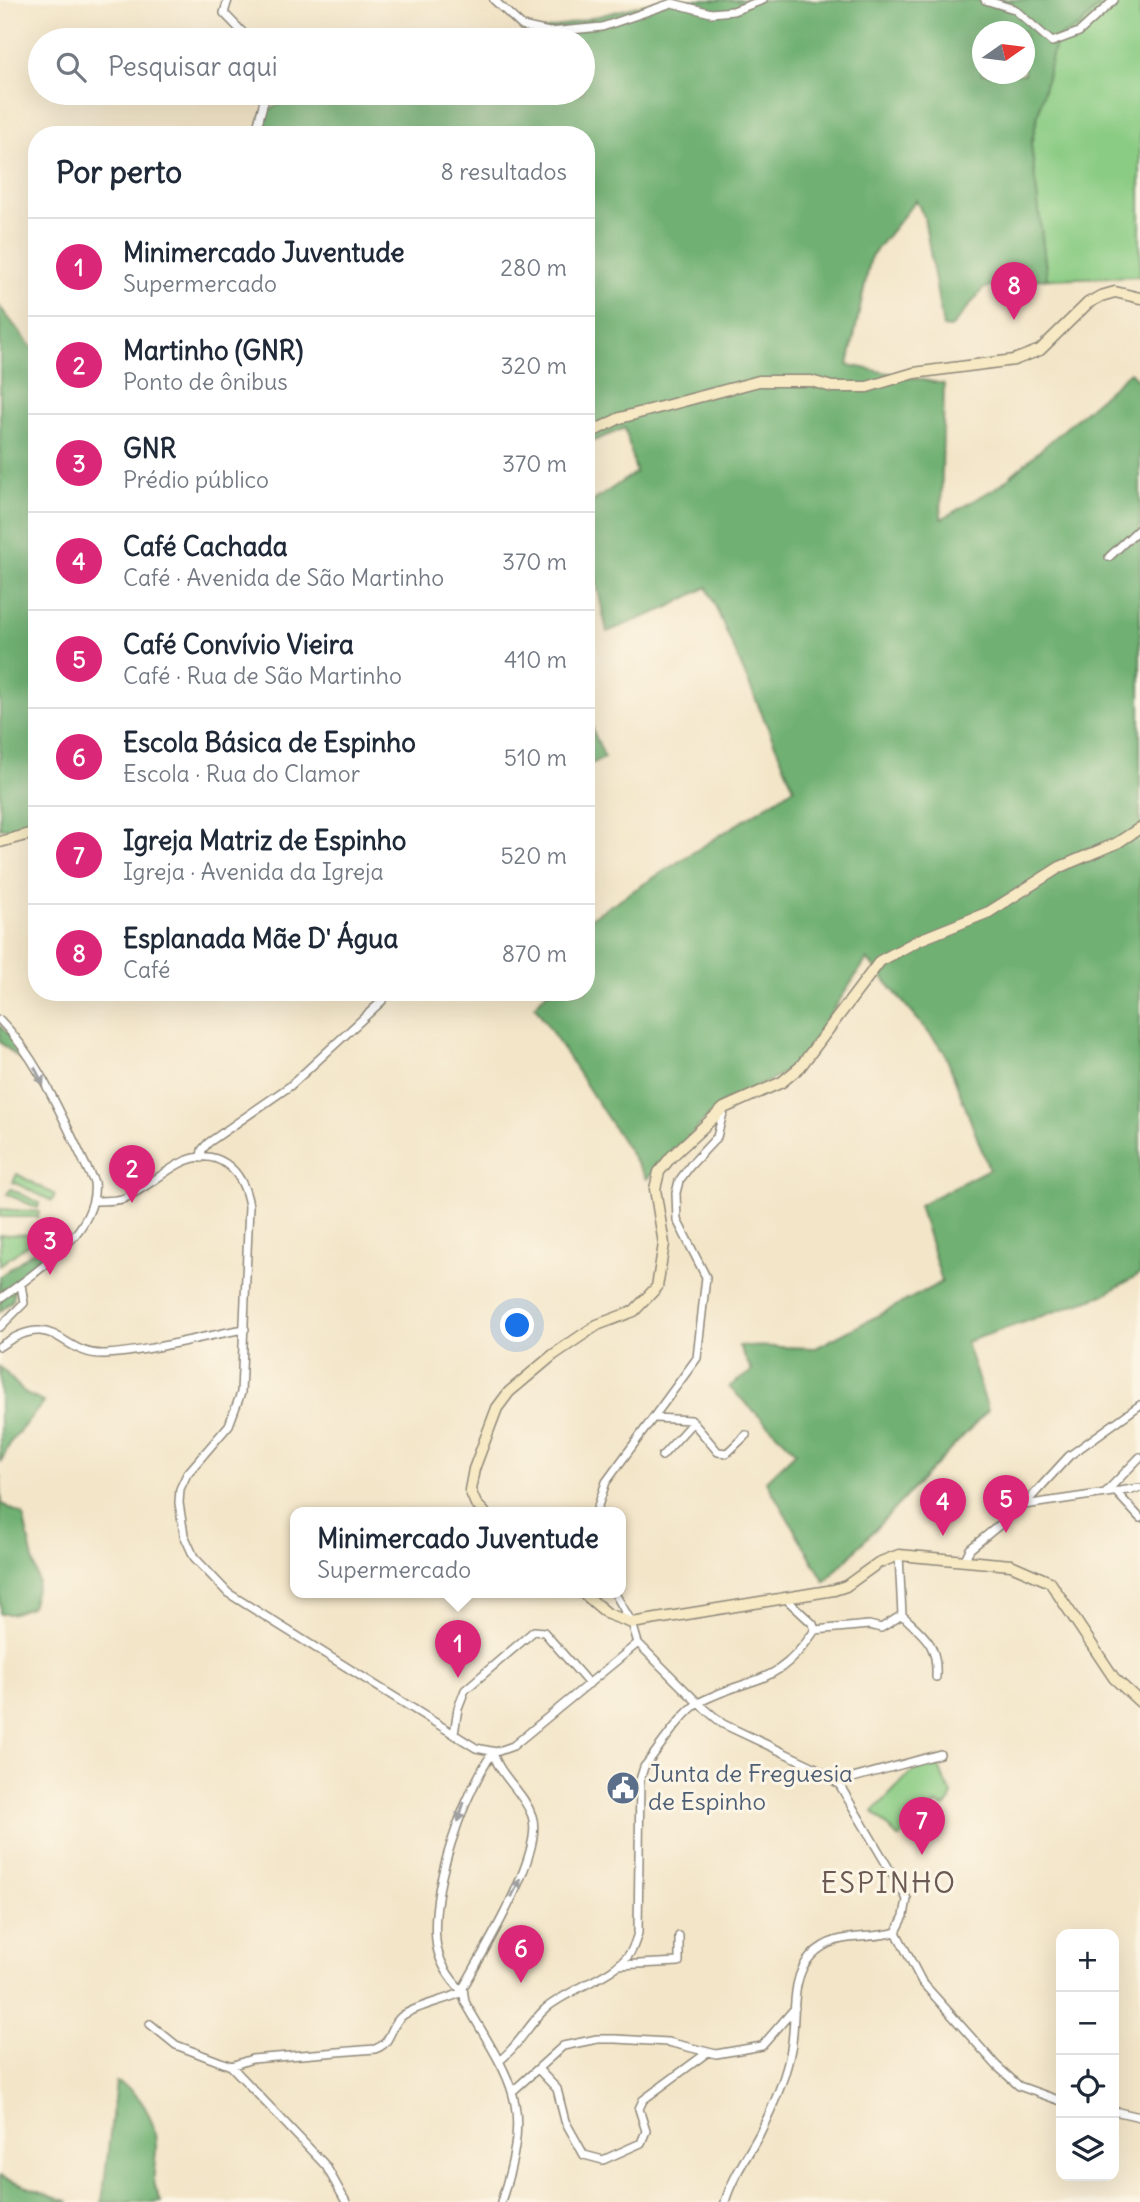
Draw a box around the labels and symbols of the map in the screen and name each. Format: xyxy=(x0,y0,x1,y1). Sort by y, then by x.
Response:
north arrow xyxy=(972,21,1035,84)
pin: 8 xyxy=(991,262,1037,320)
one-way arrow xyxy=(33,1066,45,1085)
pin: 2 xyxy=(109,1145,155,1203)
pin: 3 xyxy=(27,1217,73,1275)
your location xyxy=(500,1308,534,1342)
pin: 5 xyxy=(983,1475,1029,1533)
pin: 4 xyxy=(920,1478,966,1536)
pin: 1 xyxy=(435,1620,481,1678)
place label: Junta de Freguesia de Espinho xyxy=(648,1758,853,1816)
public building icon: Junta de Freguesia de Espinho xyxy=(604,1769,642,1807)
pin: 7 xyxy=(899,1797,945,1855)
one-way arrow xyxy=(456,1801,466,1822)
district label: ESPINHO xyxy=(821,1865,957,1901)
one-way arrow xyxy=(510,1878,521,1898)
pin: 6 xyxy=(498,1925,544,1983)

